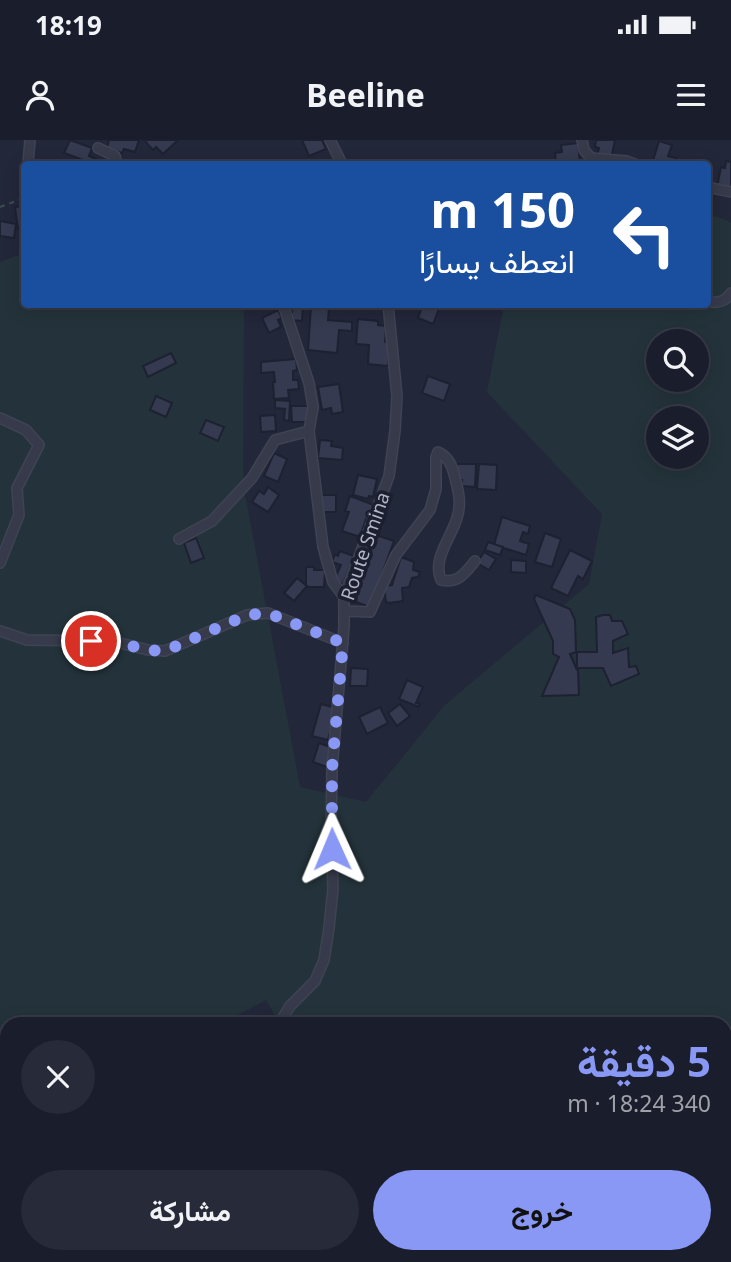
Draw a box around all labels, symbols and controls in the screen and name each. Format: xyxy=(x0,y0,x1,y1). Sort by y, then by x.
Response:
text: 18:19 xyxy=(35,7,102,43)
text: Beeline xyxy=(306,73,425,116)
icon: person xyxy=(21,76,59,114)
icon: menu xyxy=(672,76,710,114)
text: 150 m xyxy=(430,176,575,242)
icon: left xyxy=(599,189,690,280)
text: انعطف يسارًا xyxy=(419,239,575,282)
map controls xyxy=(646,329,709,469)
button: search xyxy=(646,329,709,392)
button: layers xyxy=(646,406,709,469)
street label: Route Smina xyxy=(334,488,396,604)
pin xyxy=(61,611,121,671)
icon: arrive xyxy=(72,622,110,660)
position arrow xyxy=(295,812,369,886)
text: 5 دقيقة xyxy=(577,1032,711,1089)
button: close xyxy=(21,1040,95,1114)
text: 340 m · 18:24 xyxy=(567,1087,711,1119)
button: مشاركة xyxy=(21,1170,359,1250)
button: خروج xyxy=(373,1170,711,1250)

